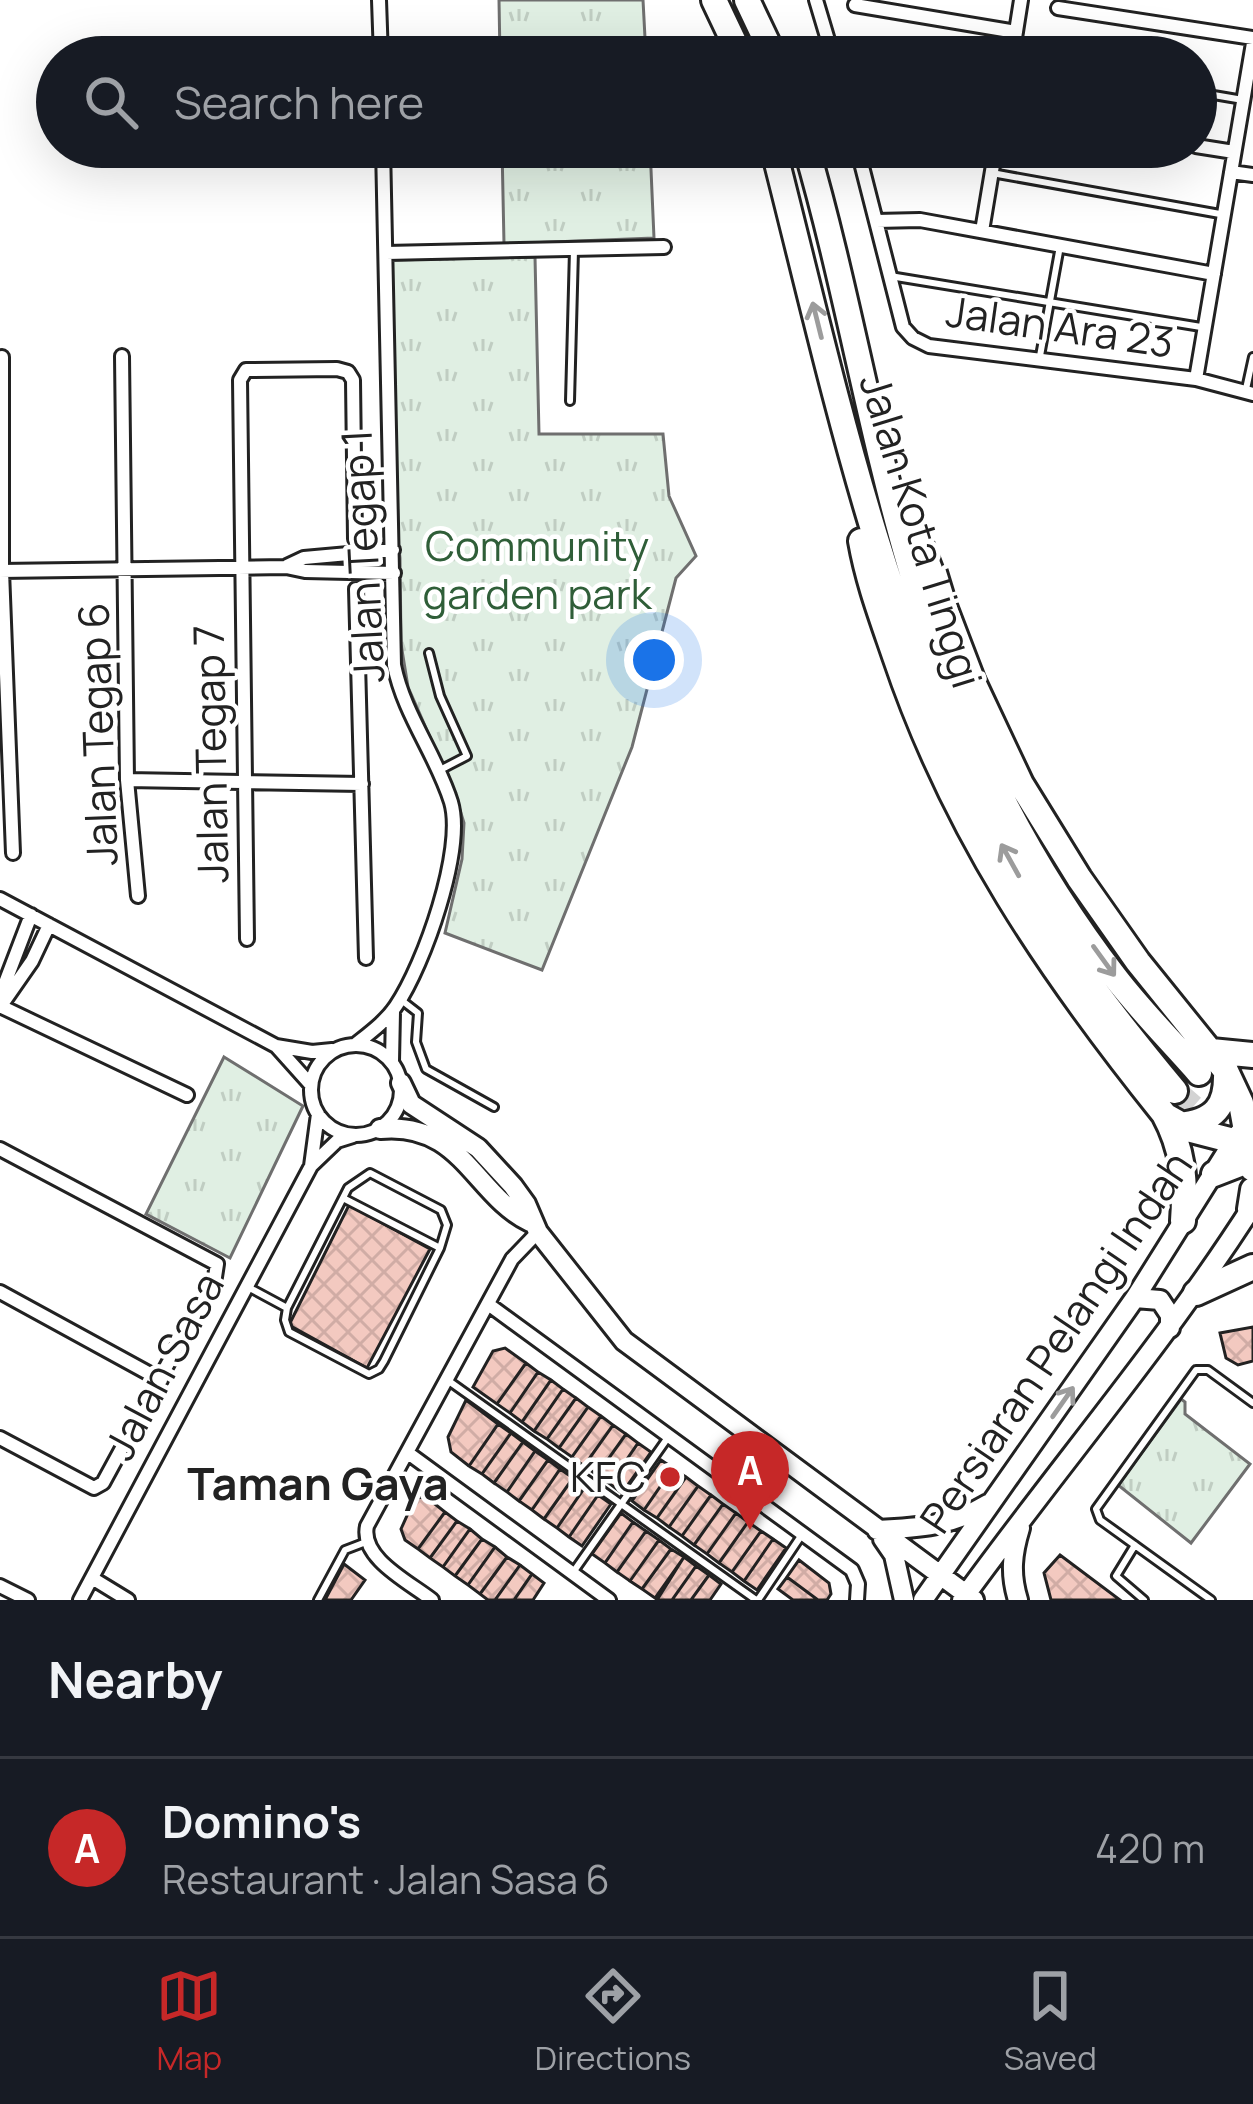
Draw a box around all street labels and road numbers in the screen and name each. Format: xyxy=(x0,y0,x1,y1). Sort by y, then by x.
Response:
street label: Jalan Ara 23 xyxy=(943,281,1178,371)
street label: Jalan Kota Tinggi xyxy=(847,367,997,695)
street label: Jalan Tegap 1 xyxy=(326,428,398,684)
street label: Jalan Tegap 6 xyxy=(63,602,131,866)
street label: Jalan Tegap 7 xyxy=(179,624,241,884)
street label: Persiaran Pelangi Indah xyxy=(906,1139,1205,1544)
street label: Jalan Sasa xyxy=(90,1262,237,1469)

